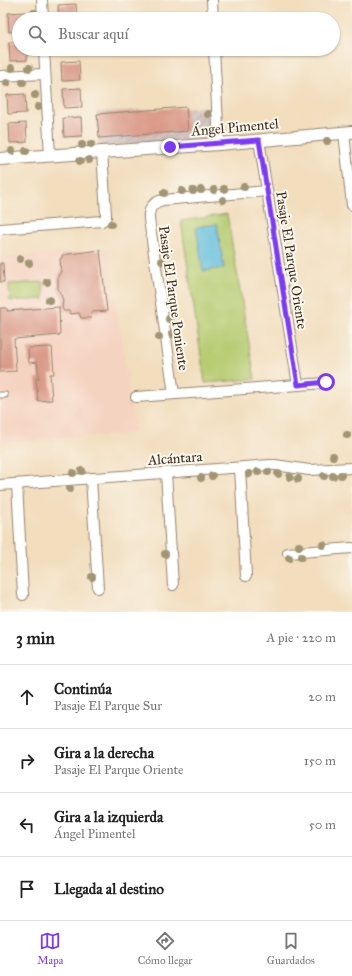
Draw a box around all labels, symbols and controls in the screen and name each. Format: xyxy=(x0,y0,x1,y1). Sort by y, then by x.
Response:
search box xyxy=(12,12,340,56)
icon: search xyxy=(26,23,48,45)
text: Buscar aquí xyxy=(58,25,129,43)
street label: Ángel Pimentel xyxy=(189,113,280,140)
route end xyxy=(161,138,179,156)
street label: Pasaje El Parque Oriente xyxy=(271,190,311,331)
street label: Pasaje El Parque Poniente xyxy=(154,225,192,372)
route start xyxy=(317,373,335,391)
street label: Alcántara xyxy=(146,448,203,469)
text: 3 min xyxy=(16,628,55,649)
text: A pie · 220 m xyxy=(267,630,336,646)
text: Continúa xyxy=(54,680,112,698)
icon: ahead xyxy=(16,686,38,708)
text: 20 m xyxy=(308,689,336,705)
text: Pasaje El Parque Sur xyxy=(54,698,162,714)
text: Gira a la derecha xyxy=(54,744,154,762)
icon: right xyxy=(16,750,38,772)
text: 150 m xyxy=(304,753,336,769)
text: Pasaje El Parque Oriente xyxy=(54,762,184,778)
text: Gira a la izquierda xyxy=(54,808,163,826)
icon: left xyxy=(16,814,38,836)
text: 50 m xyxy=(309,817,336,833)
text: Ángel Pimentel xyxy=(54,826,135,842)
icon: arrive xyxy=(16,878,38,900)
text: Llegada al destino xyxy=(54,880,164,898)
tab: Mapa xyxy=(37,930,63,967)
tab: Cómo llegar xyxy=(138,930,192,967)
tab: Guardados xyxy=(267,930,315,967)

